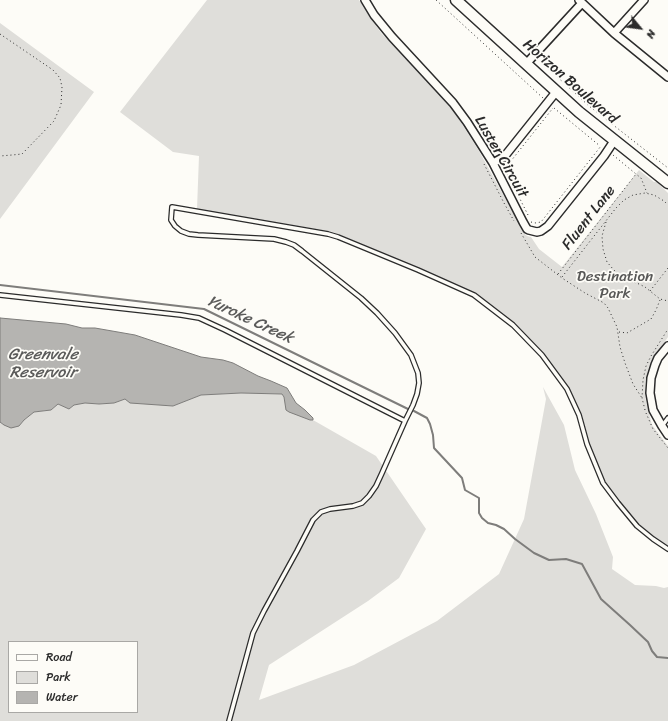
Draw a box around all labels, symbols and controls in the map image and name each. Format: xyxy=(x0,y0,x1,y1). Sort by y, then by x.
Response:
north arrow xyxy=(620,8,660,48)
text: N xyxy=(641,26,661,42)
street label: Horizon Boulevard xyxy=(519,36,621,128)
street label: Luster Circuit xyxy=(470,113,532,201)
street label: Fluent Lane xyxy=(558,182,620,254)
park label: Destination Park xyxy=(577,268,653,303)
water label: Yuroke Creek xyxy=(204,292,296,348)
water label: Greenvale Reservoir xyxy=(8,345,78,383)
legend xyxy=(8,641,138,713)
text: Road xyxy=(46,646,72,668)
text: Park xyxy=(46,666,71,688)
text: Water xyxy=(46,686,78,708)

